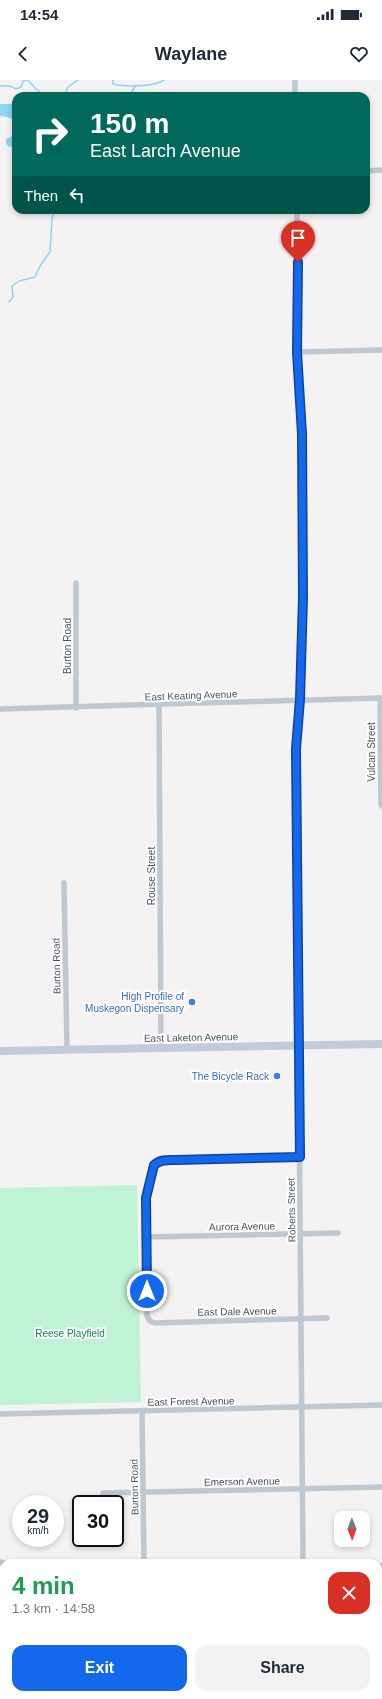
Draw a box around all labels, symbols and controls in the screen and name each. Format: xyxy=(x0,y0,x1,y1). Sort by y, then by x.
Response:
text: 14:54 xyxy=(20,6,58,23)
icon: back xyxy=(12,43,34,65)
icon: heart xyxy=(348,43,370,65)
text: Waylane xyxy=(155,44,227,64)
icon: right xyxy=(24,108,76,160)
text: 150 m xyxy=(90,108,169,139)
text: East Larch Avenue xyxy=(90,141,241,161)
icon: left xyxy=(66,184,88,206)
text: Then xyxy=(24,187,58,204)
pin xyxy=(281,221,315,262)
icon: arrive xyxy=(287,227,309,249)
street label: Burton Road xyxy=(62,618,73,674)
street label: East Keating Avenue xyxy=(145,688,238,703)
street label: Vulcan Street xyxy=(366,722,377,782)
street label: Rouse Street xyxy=(146,847,157,905)
street label: Burton Road xyxy=(51,938,62,994)
place label: High Profile of Muskegon Dispensary xyxy=(85,991,184,1014)
marker: High Profile of Muskegon Dispensary xyxy=(187,997,197,1007)
street label: East Laketon Avenue xyxy=(144,1031,239,1044)
place label: The Bicycle Rack xyxy=(192,1071,270,1082)
marker: The Bicycle Rack xyxy=(272,1071,282,1081)
street label: Roberts Street xyxy=(285,1177,298,1242)
street label: Aurora Avenue xyxy=(209,1220,276,1233)
position arrow xyxy=(126,1270,168,1312)
street label: East Dale Avenue xyxy=(197,1305,277,1318)
park label: Reese Playfield xyxy=(35,1328,105,1339)
street label: East Forest Avenue xyxy=(147,1395,235,1408)
street label: Burton Road xyxy=(129,1459,140,1515)
street label: Emerson Avenue xyxy=(204,1475,281,1488)
speed limit sign: 30 xyxy=(72,1495,124,1547)
text: 29 xyxy=(27,1505,49,1527)
north arrow xyxy=(334,1511,370,1547)
map controls xyxy=(334,1511,370,1547)
text: km/h xyxy=(27,1525,49,1536)
text: 4 min xyxy=(12,1572,75,1599)
button: close xyxy=(328,1572,370,1614)
text: 1.3 km · 14:58 xyxy=(12,1601,95,1616)
button: Exit xyxy=(12,1645,187,1691)
button: Share xyxy=(195,1645,370,1691)

